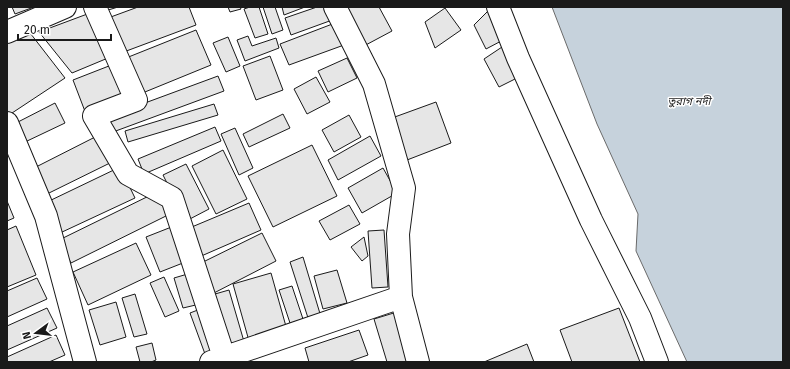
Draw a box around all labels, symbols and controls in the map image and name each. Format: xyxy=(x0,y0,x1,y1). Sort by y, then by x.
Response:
scale bar xyxy=(18,16,111,42)
text: 20 m xyxy=(24,23,50,37)
water label: তুরাগ নদী xyxy=(668,95,712,108)
north arrow xyxy=(16,313,56,353)
text: N xyxy=(20,330,34,341)

